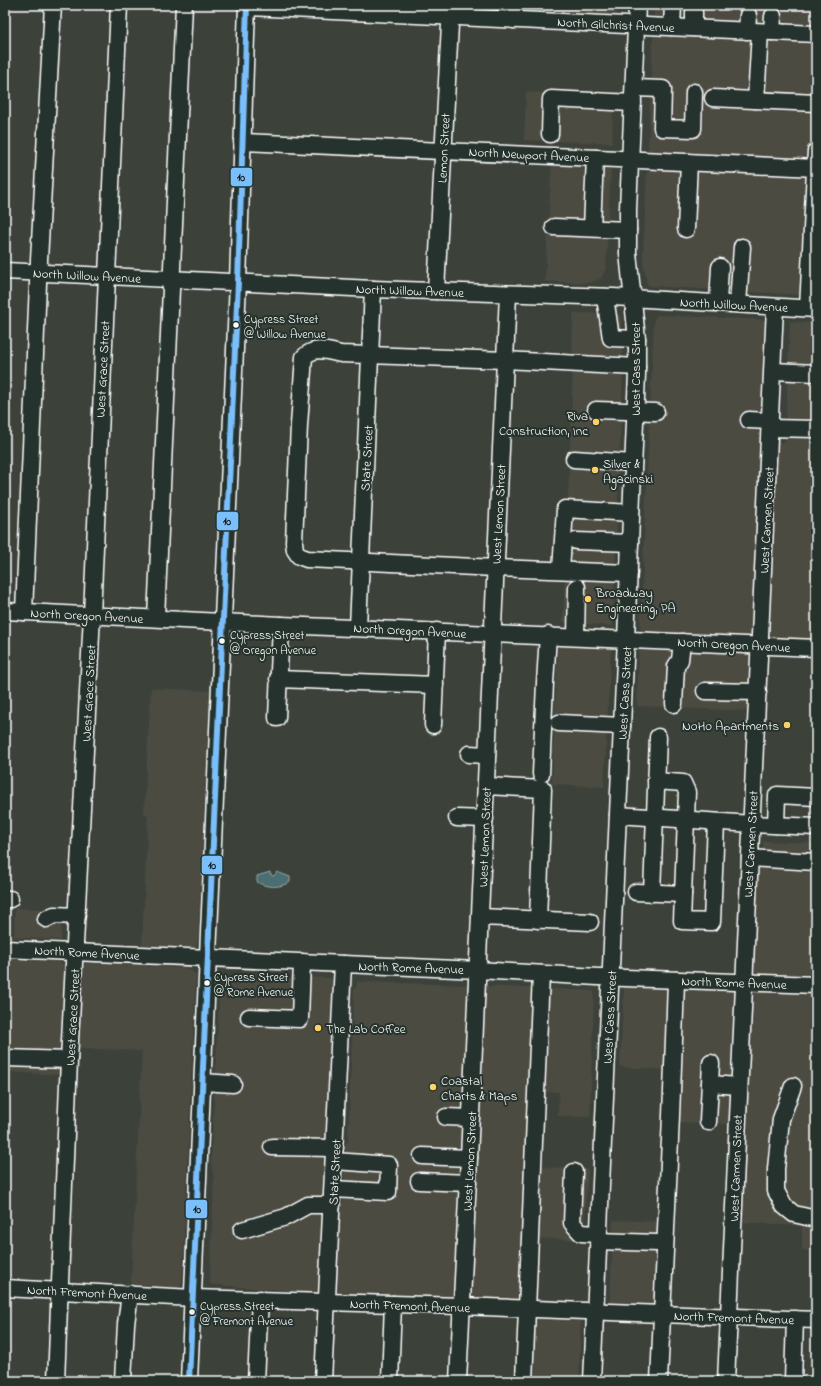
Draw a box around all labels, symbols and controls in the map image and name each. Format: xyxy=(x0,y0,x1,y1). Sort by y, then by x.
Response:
street label: North Gilchrist Avenue xyxy=(557,13,675,38)
street label: Lemon Street xyxy=(433,112,456,183)
street label: North Newport Avenue xyxy=(468,143,590,168)
line badge: 10 xyxy=(230,167,253,187)
text: 10 xyxy=(237,170,245,186)
street label: North Willow Avenue xyxy=(32,264,142,289)
street label: North Willow Avenue xyxy=(356,280,465,303)
street label: North Willow Avenue xyxy=(679,293,789,318)
place label: Cypress Street @ Willow Avenue xyxy=(244,311,326,344)
street label: West Grace Street xyxy=(91,320,116,418)
marker: Cypress Street @ Willow Avenue xyxy=(231,320,241,330)
street label: West Cass Street xyxy=(627,322,646,416)
place label: Riva Construction, Inc xyxy=(499,407,588,441)
marker: Riva Construction, Inc xyxy=(591,417,601,427)
street label: State Street xyxy=(356,424,379,491)
place label: Silver & Agacinski xyxy=(603,455,653,490)
street label: West Lemon Street xyxy=(487,463,512,565)
marker: Silver & Agacinski xyxy=(590,465,600,475)
street label: West Carmen Street xyxy=(755,466,780,574)
line badge: 10 xyxy=(216,511,239,531)
text: 10 xyxy=(223,514,231,530)
place label: Broadway Engineering, PA xyxy=(595,584,675,619)
marker: Broadway Engineering, PA xyxy=(583,594,593,604)
street label: North Oregon Avenue xyxy=(30,604,144,630)
street label: North Oregon Avenue xyxy=(353,619,467,645)
place label: Cypress Street @ Oregon Avenue xyxy=(230,627,317,661)
street label: North Oregon Avenue xyxy=(677,633,791,659)
marker: Cypress Street @ Oregon Avenue xyxy=(217,636,227,646)
street label: West Grace Street xyxy=(77,644,102,742)
street label: West Cass Street xyxy=(614,645,637,740)
place label: NoHo Apartments xyxy=(682,717,779,736)
marker: NoHo Apartments xyxy=(782,720,792,730)
street label: West Lemon Street xyxy=(474,786,497,887)
street label: West Carmen Street xyxy=(739,790,764,898)
line badge: 10 xyxy=(201,855,223,875)
text: 10 xyxy=(208,858,216,874)
street label: North Rome Avenue xyxy=(34,941,140,966)
street label: North Rome Avenue xyxy=(358,957,464,980)
street label: West Grace Street xyxy=(61,968,86,1066)
place label: Cypress Street @ Rome Avenue xyxy=(214,969,294,1002)
street label: West Cass Street xyxy=(599,969,622,1064)
street label: North Rome Avenue xyxy=(681,972,787,995)
marker: Cypress Street @ Rome Avenue xyxy=(202,978,212,988)
place label: The Lab Coffee xyxy=(326,1020,406,1039)
marker: The Lab Coffee xyxy=(313,1023,323,1033)
place label: Coastal Charts & Maps xyxy=(441,1072,518,1106)
marker: Coastal Charts & Maps xyxy=(428,1082,438,1092)
street label: West Lemon Street xyxy=(458,1110,483,1212)
street label: West Carmen Street xyxy=(725,1114,748,1222)
street label: State Street xyxy=(324,1138,347,1205)
line badge: 10 xyxy=(185,1199,208,1219)
text: 10 xyxy=(193,1202,201,1218)
street label: North Fremont Avenue xyxy=(26,1281,148,1306)
street label: North Fremont Avenue xyxy=(349,1295,471,1318)
place label: Cypress Street @ Fremont Avenue xyxy=(200,1298,294,1331)
marker: Cypress Street @ Fremont Avenue xyxy=(187,1307,197,1317)
street label: North Fremont Avenue xyxy=(673,1307,795,1330)

